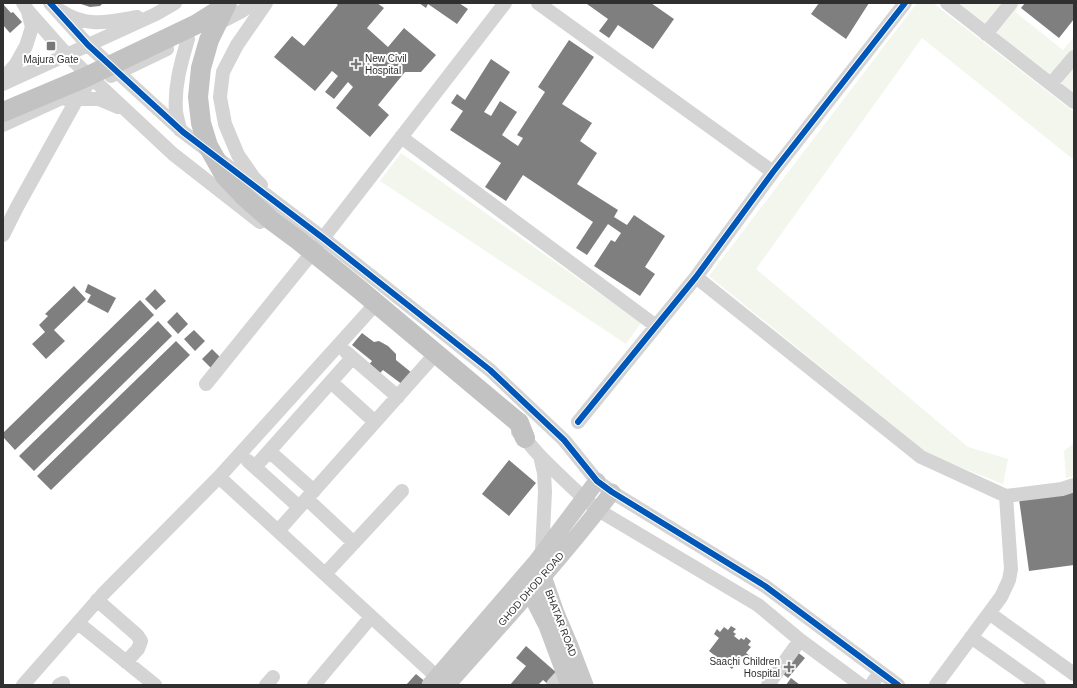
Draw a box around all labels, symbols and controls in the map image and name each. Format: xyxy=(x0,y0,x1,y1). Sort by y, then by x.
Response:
marker: Majura Gate xyxy=(45,40,57,52)
place label: New Civil Hospital xyxy=(365,53,407,76)
place label: Majura Gate xyxy=(23,54,79,65)
marker: New Civil Hospital xyxy=(350,58,362,70)
street label: GHOD DHOD ROAD xyxy=(496,550,566,628)
street label: BHATAR ROAD xyxy=(543,588,579,658)
place label: Saachi Children Hospital xyxy=(709,656,780,679)
marker: Saachi Children Hospital xyxy=(783,661,795,673)

